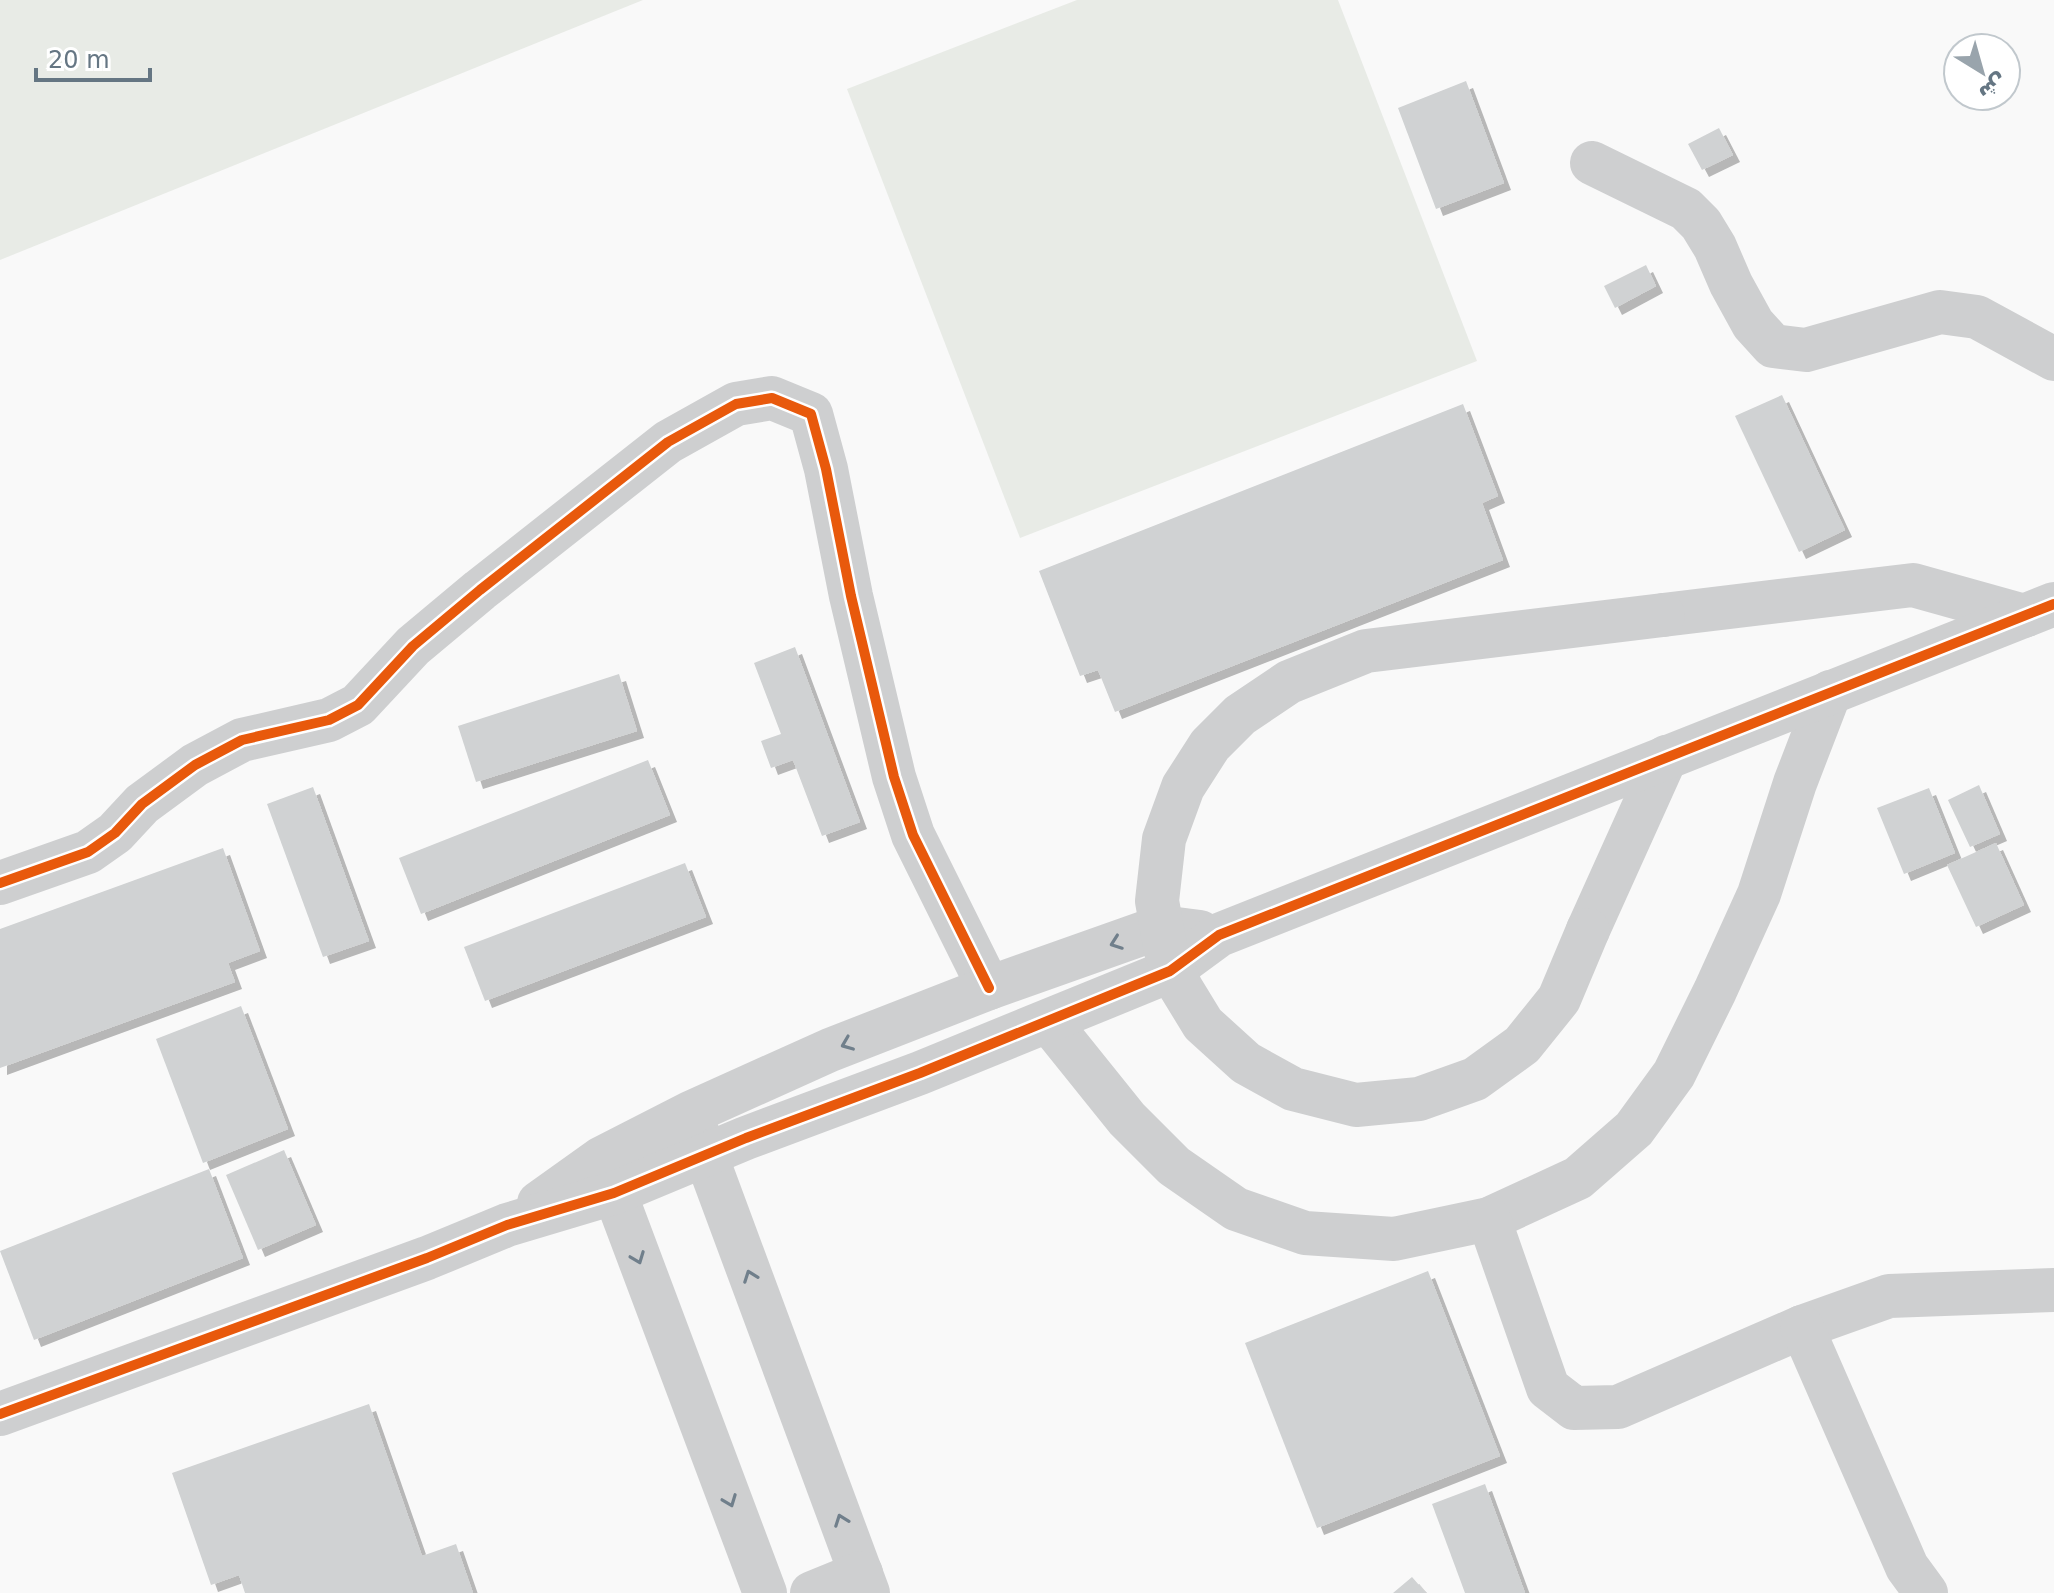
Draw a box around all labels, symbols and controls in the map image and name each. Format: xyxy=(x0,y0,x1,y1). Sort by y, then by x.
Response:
scale bar xyxy=(36,32,150,82)
north arrow xyxy=(1942,32,2022,112)
text: 20 m xyxy=(48,46,110,74)
text: ش xyxy=(1974,68,2013,107)
one-way arrow xyxy=(1110,933,1124,950)
one-way arrow xyxy=(841,1034,855,1051)
one-way arrow xyxy=(628,1250,645,1264)
one-way arrow xyxy=(743,1270,760,1284)
one-way arrow xyxy=(720,1493,737,1507)
one-way arrow xyxy=(834,1514,851,1528)

